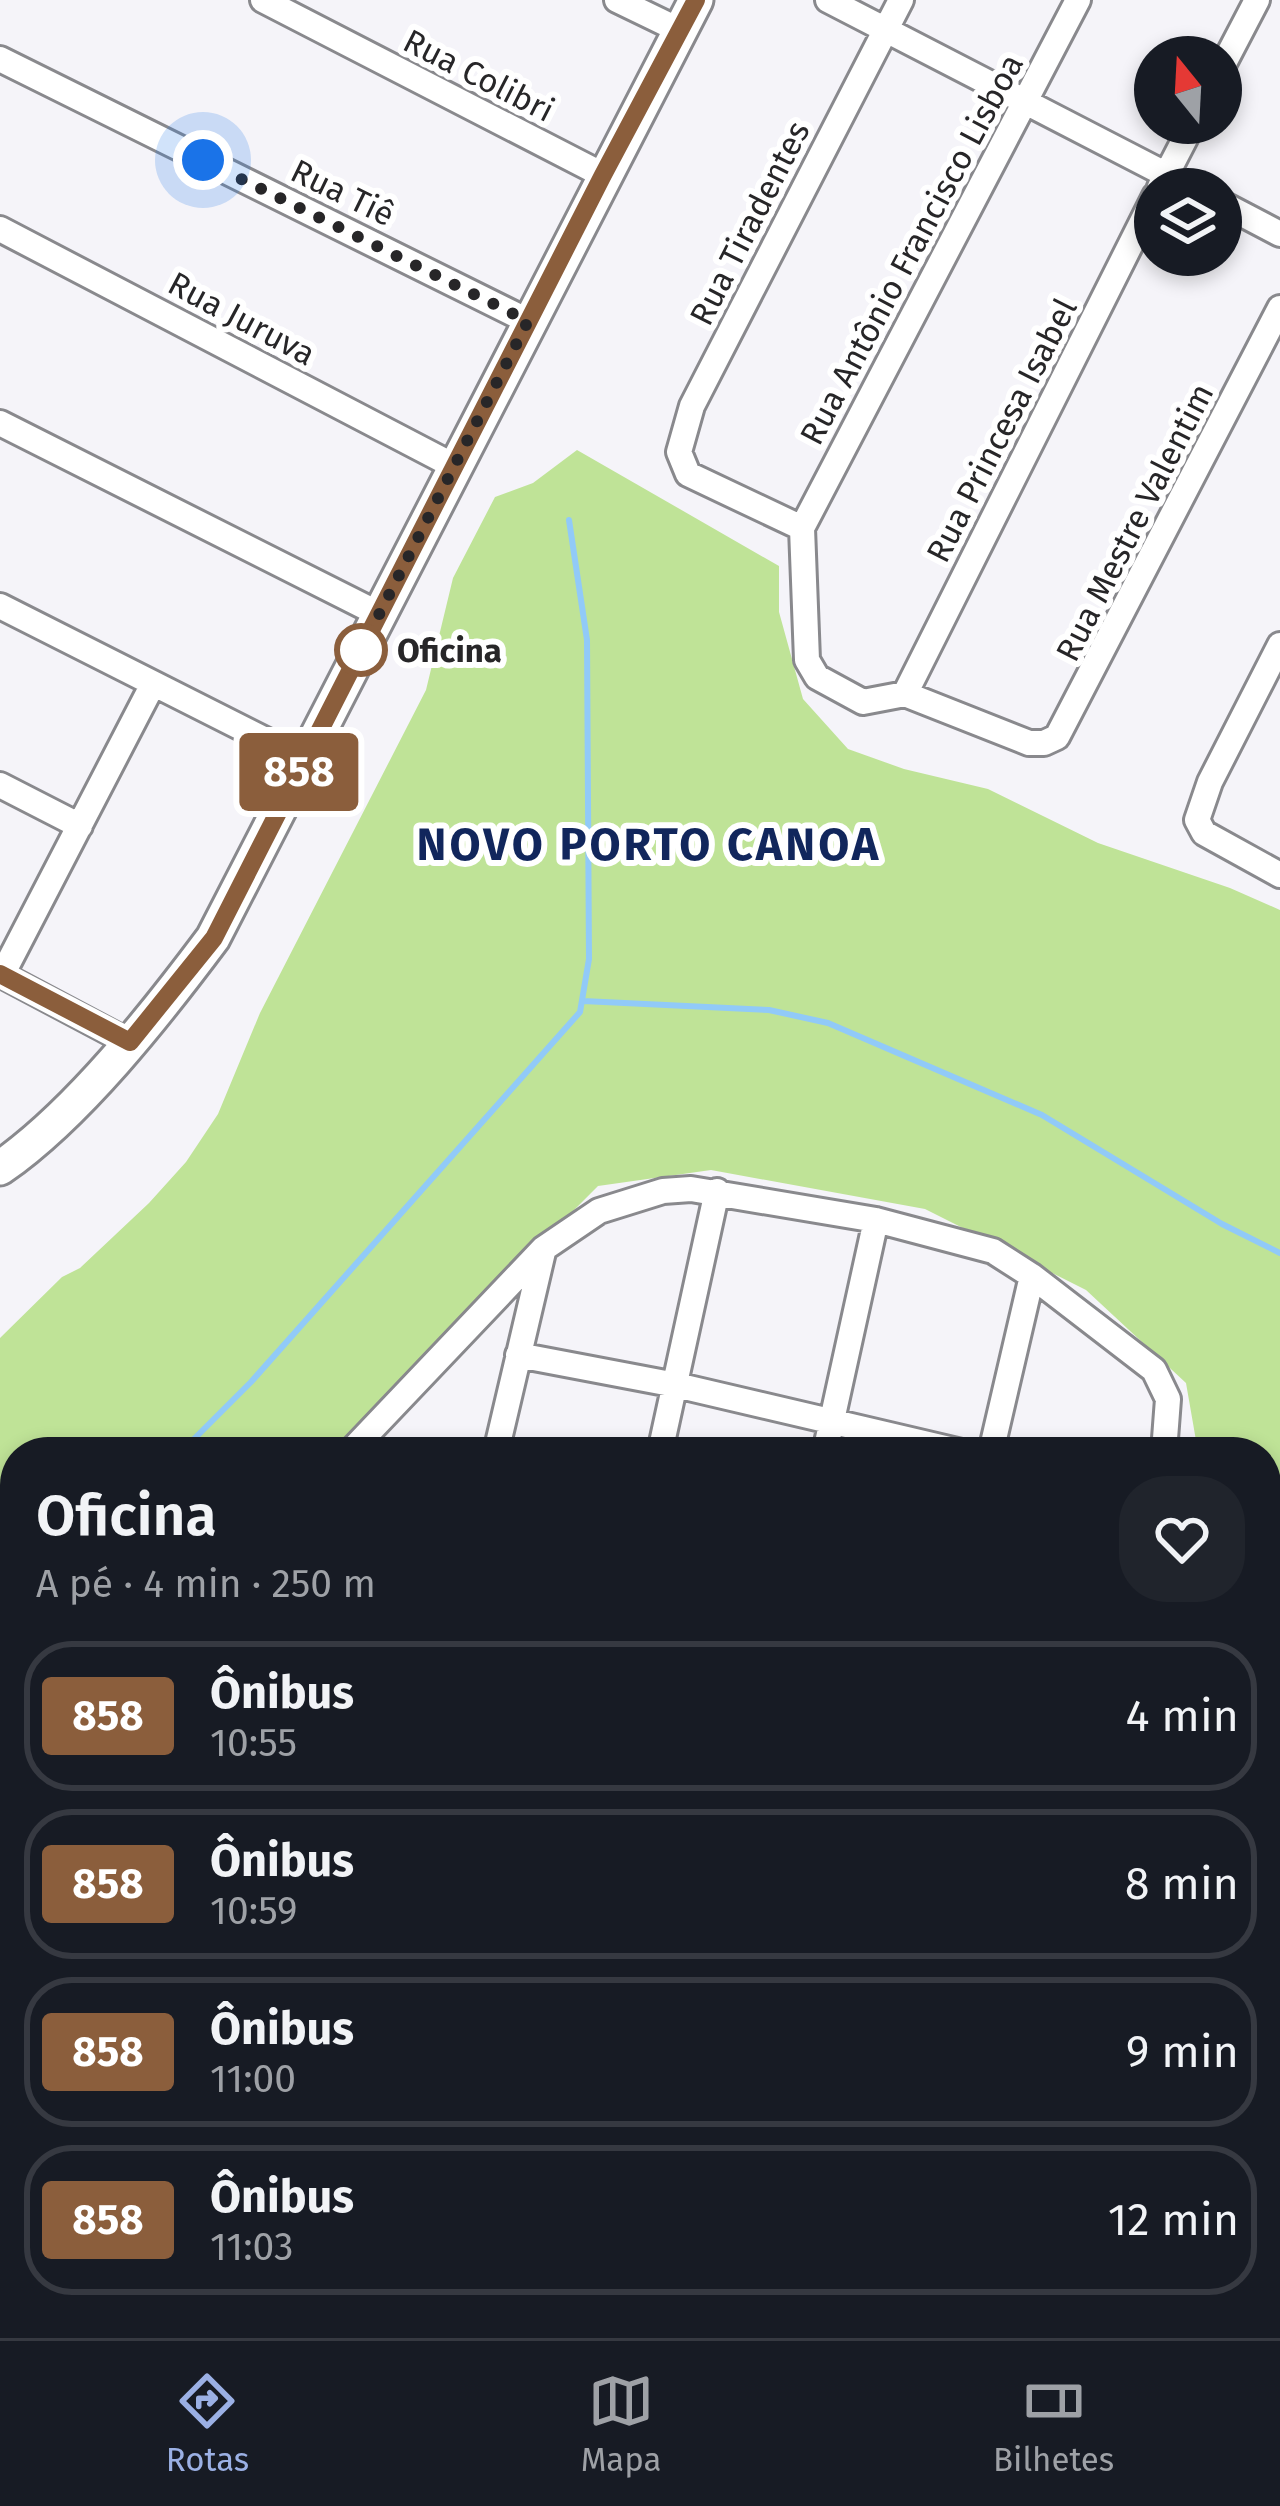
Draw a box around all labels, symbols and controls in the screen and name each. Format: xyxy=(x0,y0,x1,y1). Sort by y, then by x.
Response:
street label: Rua Colibri xyxy=(397,21,561,131)
north arrow xyxy=(1134,36,1242,144)
map controls xyxy=(1134,36,1242,276)
street label: Rua Antônio Francisco Lisboa xyxy=(792,47,1032,452)
street label: Rua Tiradentes xyxy=(681,115,818,332)
your location xyxy=(173,130,233,190)
street label: Rua Tiê xyxy=(284,151,401,235)
button: layers xyxy=(1134,168,1242,276)
street label: Rua Juruva xyxy=(161,263,322,374)
street label: Rua Princesa Isabel xyxy=(918,292,1086,569)
street label: Rua Mestre Valentim xyxy=(1048,377,1222,668)
marker: Oficina xyxy=(336,625,386,675)
place label: Oficina xyxy=(397,631,502,671)
line badge: 858 xyxy=(230,733,368,811)
text: 858 xyxy=(263,747,335,797)
district label: NOVO PORTO CANOA xyxy=(417,818,881,872)
button: heart xyxy=(1119,1476,1245,1602)
text: Oficina xyxy=(36,1482,217,1550)
text: A pé · 4 min · 250 m xyxy=(36,1561,376,1607)
text: Ônibus xyxy=(210,1666,354,1720)
text: 4 min xyxy=(1126,1689,1239,1743)
text: 858 xyxy=(72,1691,144,1741)
text: 10:55 xyxy=(210,1720,297,1766)
text: Ônibus xyxy=(210,1834,354,1888)
text: 8 min xyxy=(1125,1857,1239,1911)
text: 858 xyxy=(72,1859,144,1909)
text: 10:59 xyxy=(210,1888,298,1934)
text: Ônibus xyxy=(210,2002,354,2056)
text: 9 min xyxy=(1126,2025,1239,2079)
text: 858 xyxy=(72,2027,144,2077)
text: 11:00 xyxy=(210,2056,296,2102)
text: Ônibus xyxy=(210,2170,354,2224)
text: 12 min xyxy=(1108,2193,1239,2247)
text: 858 xyxy=(72,2195,144,2245)
text: 11:03 xyxy=(210,2224,293,2270)
tab: Rotas xyxy=(166,2368,249,2480)
tab: Mapa xyxy=(581,2368,662,2480)
tab: Bilhetes xyxy=(993,2368,1114,2480)

